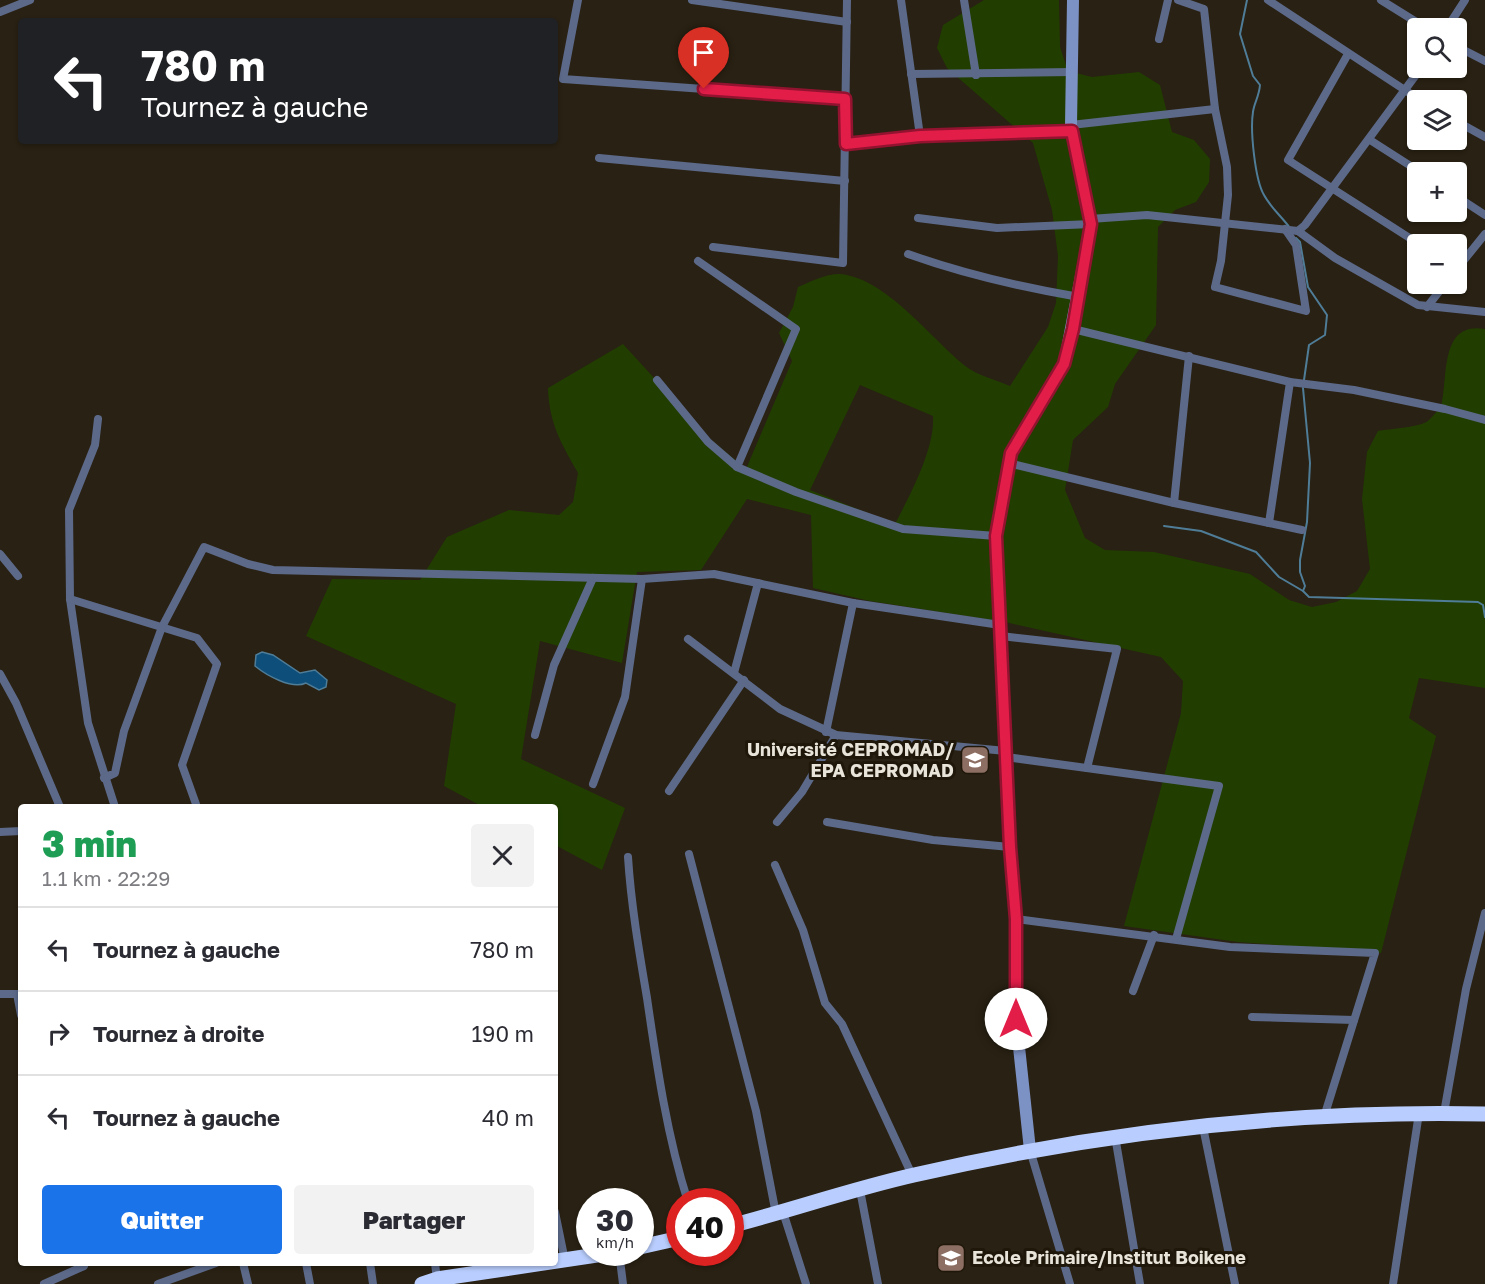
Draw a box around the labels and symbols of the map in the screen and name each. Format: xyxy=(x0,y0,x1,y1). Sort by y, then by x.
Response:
pin xyxy=(678,27,729,89)
place label: Université CEPROMAD/ EPA CEPROMAD xyxy=(747,738,954,781)
school or university icon: Université CEPROMAD/ EPA CEPROMAD xyxy=(959,744,991,776)
position arrow xyxy=(984,987,1048,1051)
speed limit sign: 40 xyxy=(666,1188,744,1266)
school or university icon: Ecole Primaire/Institut Boikene xyxy=(935,1242,967,1274)
place label: Ecole Primaire/Institut Boikene xyxy=(972,1246,1246,1268)

